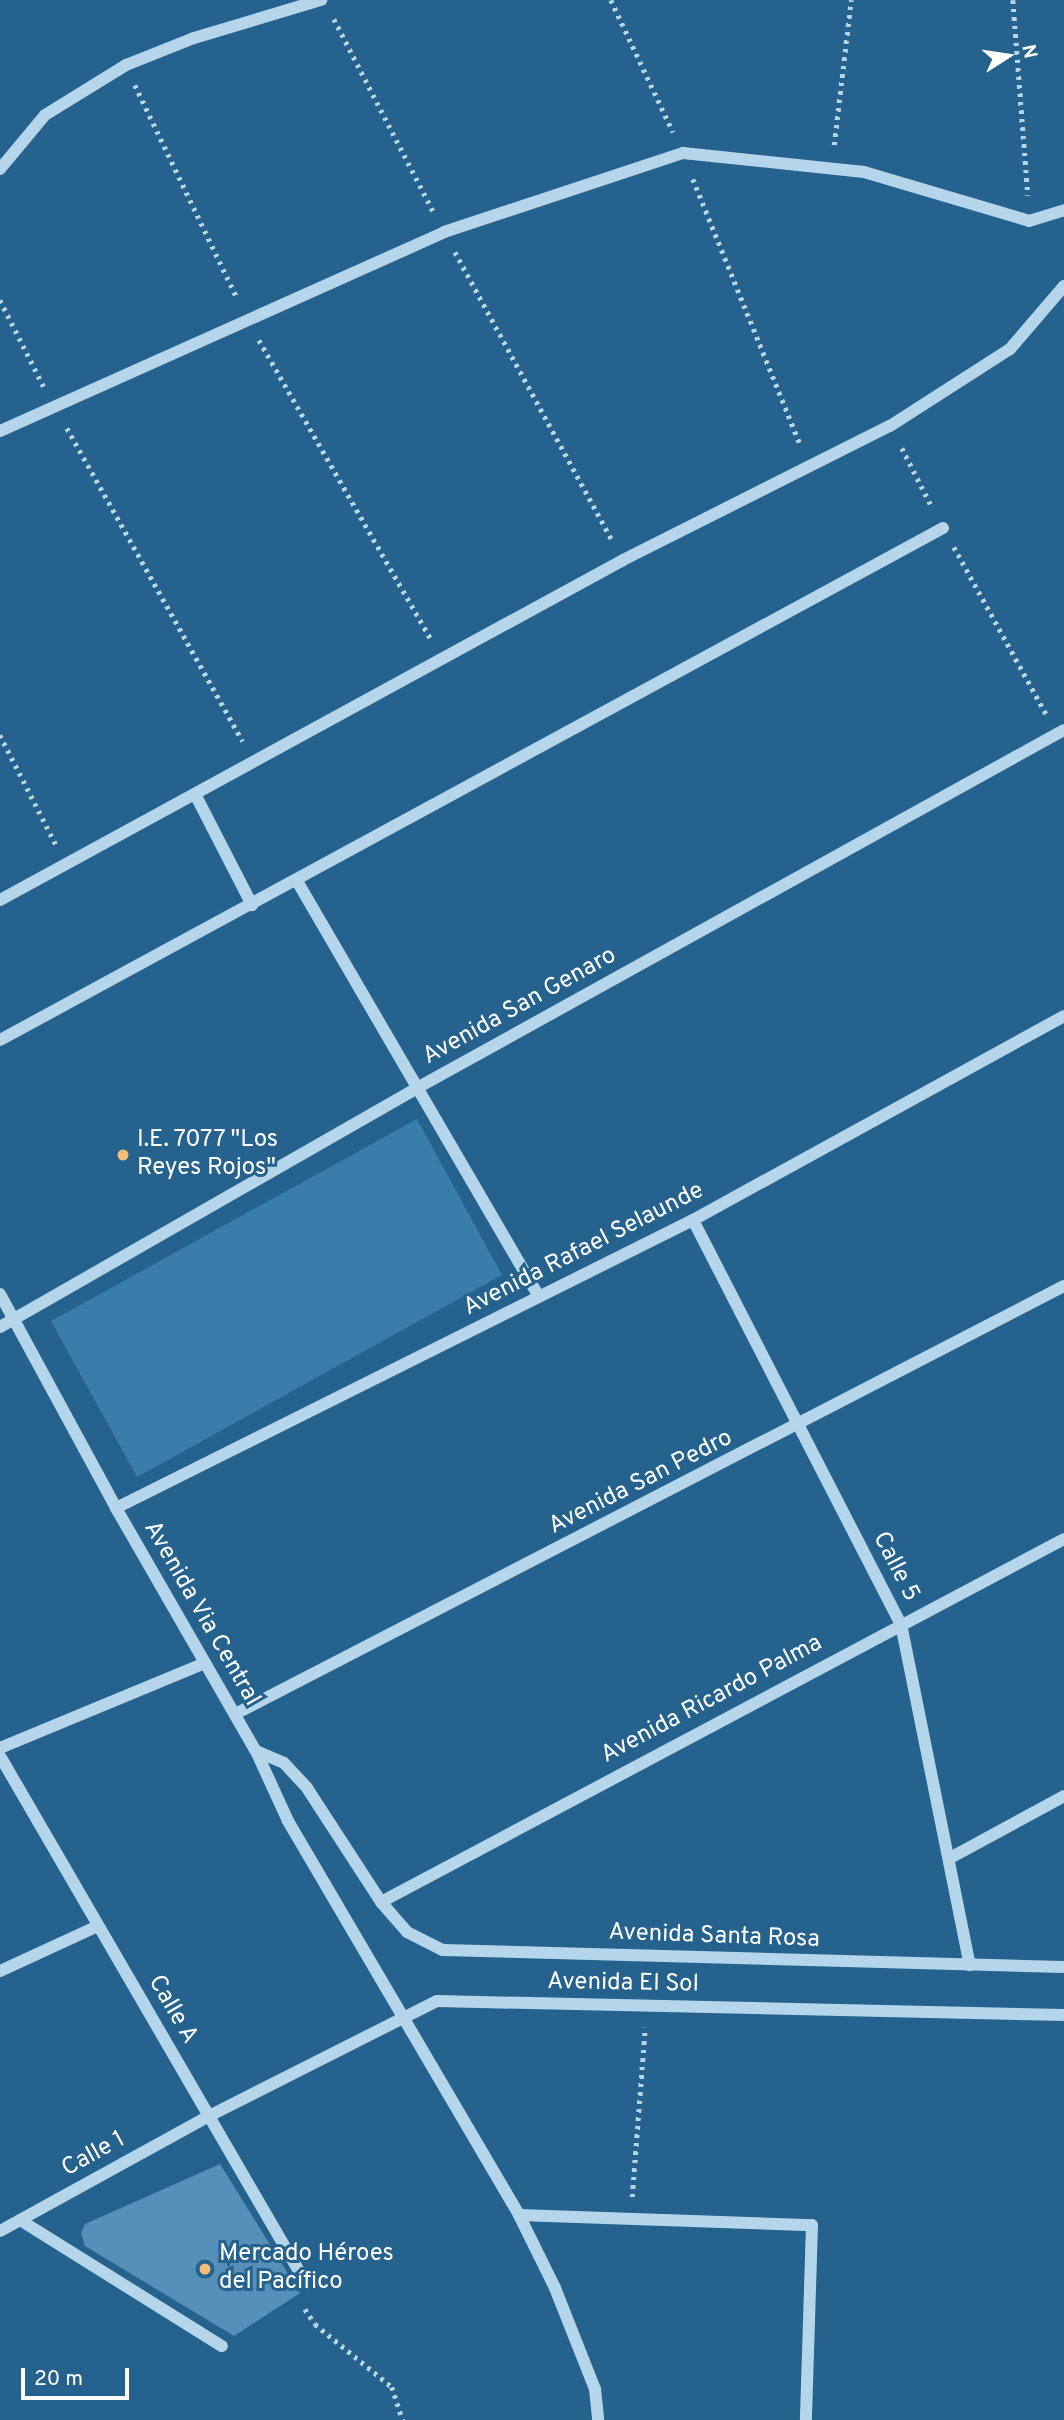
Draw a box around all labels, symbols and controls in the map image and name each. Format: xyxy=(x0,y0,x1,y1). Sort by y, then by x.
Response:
north arrow xyxy=(973,21,1043,91)
text: N xyxy=(1015,42,1042,61)
street label: Avenida San Genaro xyxy=(418,942,622,1072)
place label: I.E. 7077 "Los Reyes Rojos" xyxy=(137,1127,280,1183)
marker: I.E. 7077 "Los Reyes Rojos" xyxy=(115,1147,131,1163)
street label: Avenida Rafael Selaunde xyxy=(459,1177,709,1323)
street label: Avenida San Pedro xyxy=(544,1424,738,1542)
street label: Avenida Via Central xyxy=(136,1516,266,1712)
street label: Calle 5 xyxy=(865,1527,925,1607)
street label: Avenida Ricardo Palma xyxy=(596,1629,828,1771)
street label: Avenida Santa Rosa xyxy=(608,1919,820,1955)
street label: Avenida El Sol xyxy=(547,1968,699,2000)
street label: Calle A xyxy=(141,1970,203,2050)
street label: Calle 1 xyxy=(57,2126,131,2184)
place label: Mercado Héroes del Pacífico xyxy=(219,2241,394,2297)
marker: Mercado Héroes del Pacífico xyxy=(197,2261,213,2277)
scale bar xyxy=(24,2354,133,2398)
text: 20 m xyxy=(34,2366,83,2393)

